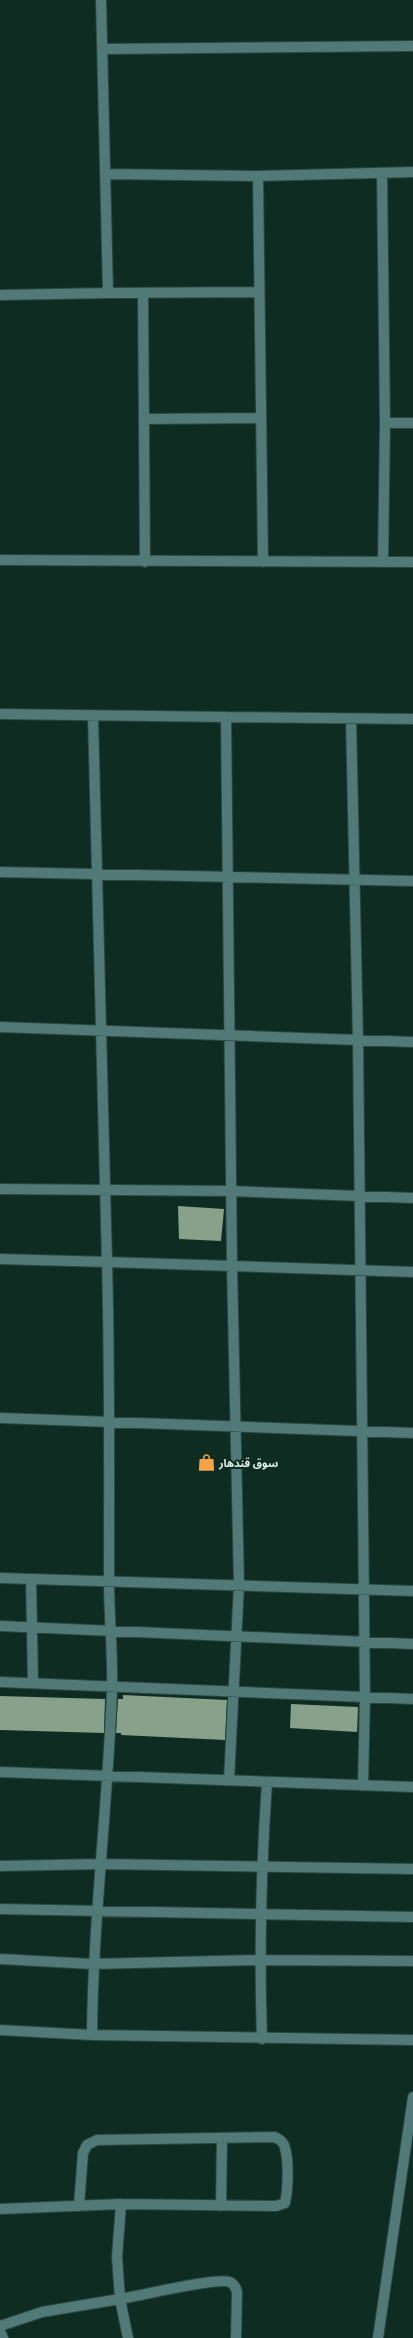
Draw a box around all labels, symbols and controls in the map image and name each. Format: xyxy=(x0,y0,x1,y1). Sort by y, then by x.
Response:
shop icon: سوق قندهار xyxy=(196,1452,216,1472)
place label: سوق قندهار xyxy=(218,1456,278,1470)

